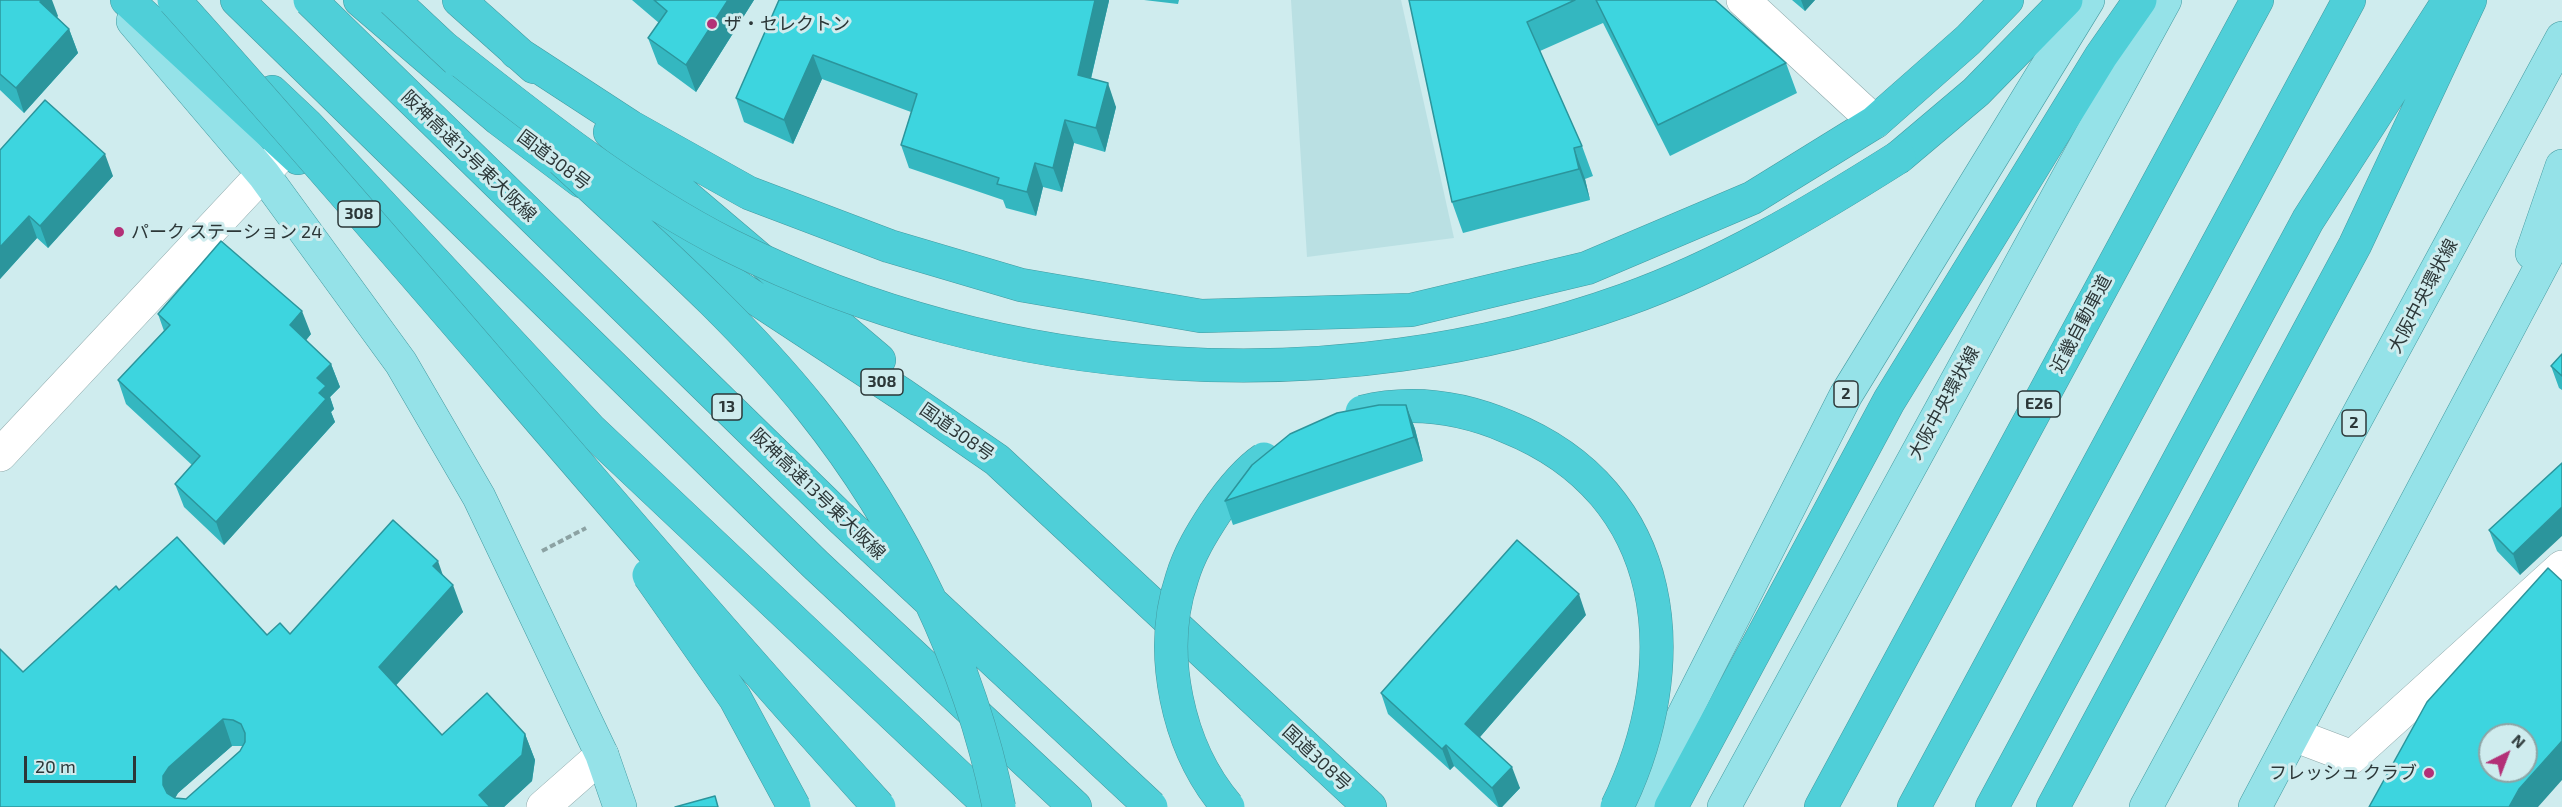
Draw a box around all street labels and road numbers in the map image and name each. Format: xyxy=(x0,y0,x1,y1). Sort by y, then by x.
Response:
street label: 阪神高速13号東大阪線 xyxy=(397,86,541,226)
street label: 国道308号 xyxy=(513,126,595,194)
road number: 308 xyxy=(338,201,380,227)
street label: 大阪中央環状線 xyxy=(2384,235,2462,357)
street label: 近畿自動車道 xyxy=(2046,271,2116,377)
street label: 大阪中央環状線 xyxy=(1904,343,1984,463)
road number: 308 xyxy=(861,369,903,395)
road number: 2 xyxy=(1834,381,1858,407)
road number: E26 xyxy=(2018,391,2060,417)
road number: 13 xyxy=(712,394,742,420)
street label: 国道308号 xyxy=(916,399,998,465)
road number: 2 xyxy=(2342,410,2366,436)
street label: 阪神高速13号東大阪線 xyxy=(746,424,890,564)
street label: 国道308号 xyxy=(1278,721,1356,795)

